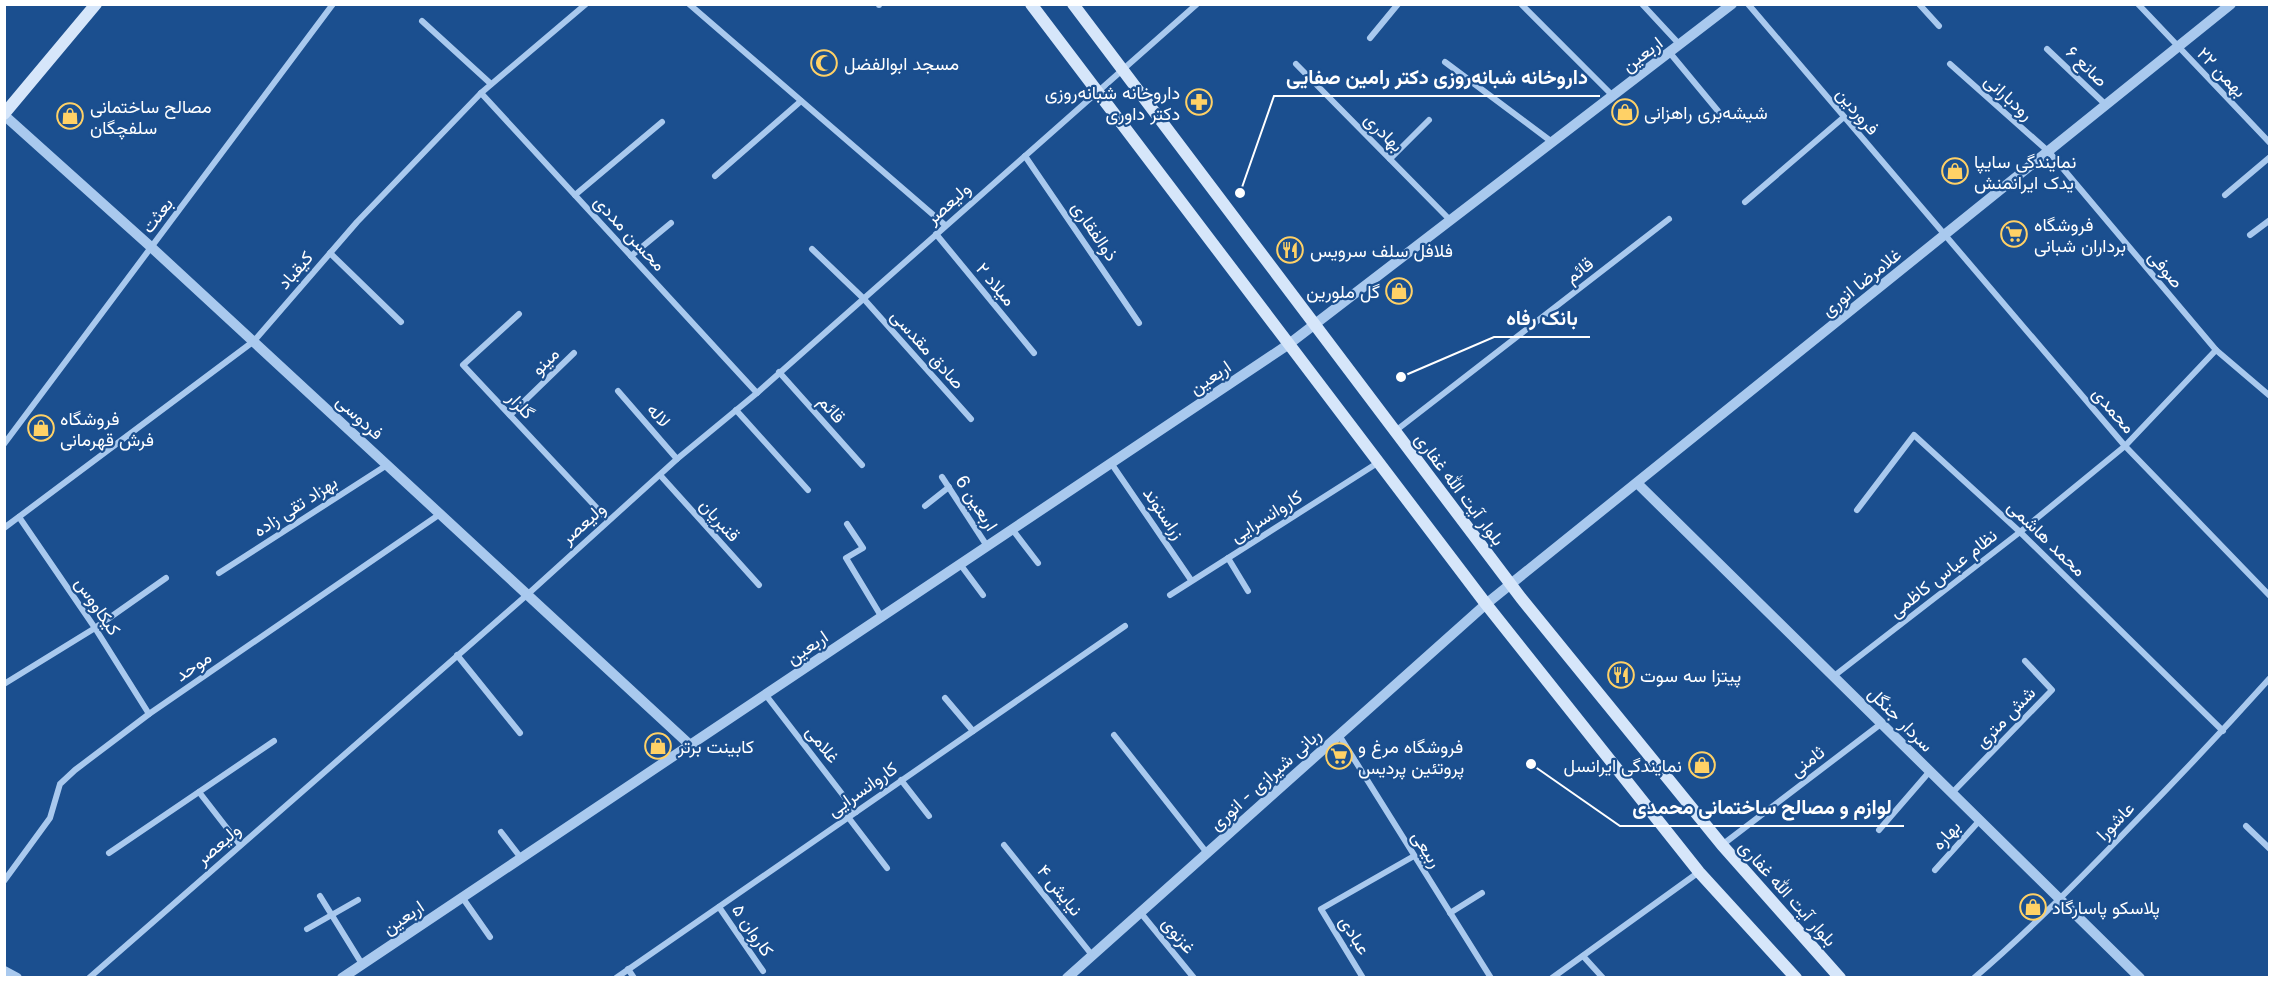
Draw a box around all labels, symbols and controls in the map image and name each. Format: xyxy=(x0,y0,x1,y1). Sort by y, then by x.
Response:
street label: اربعین xyxy=(1617,32,1667,77)
street label: صانع ۶ xyxy=(2060,41,2112,92)
street label: ۲۲ بهمن xyxy=(2192,43,2251,102)
mosque icon: مسجد ابوالفضل xyxy=(809,48,839,78)
place label: مسجد ابوالفضل xyxy=(844,53,959,75)
callout: داروخانه شبانه‌روزی دکتر رامین صفایی xyxy=(1274,58,1600,96)
text: داروخانه شبانه‌روزی دکتر رامین صفایی xyxy=(1286,65,1588,90)
street label: رودبارانی xyxy=(1980,70,2038,125)
place label: داروخانه شبانه‌روزی دکتر داوری xyxy=(1045,82,1180,125)
street label: فروردین xyxy=(1831,83,1884,140)
pharmacy icon: داروخانه شبانه‌روزی دکتر داوری xyxy=(1184,87,1214,117)
place label: مصالح ساختمانی سلفچگان xyxy=(90,96,212,140)
shop icon: شیشه‌بری راهزانی xyxy=(1610,97,1640,127)
shop icon: مصالح ساختمانی سلفچگان xyxy=(55,101,85,131)
place label: شیشه‌بری راهزانی xyxy=(1644,102,1768,124)
street label: بهادری xyxy=(1359,108,1408,157)
place label: نمایندگی سایپا یدک ایرانمنش xyxy=(1974,151,2076,194)
shop icon: نمایندگی سایپا یدک ایرانمنش xyxy=(1940,156,1970,186)
street label: ولیعصر xyxy=(921,178,975,230)
street label: محسن مددی xyxy=(589,191,670,276)
street label: بعثت xyxy=(137,193,177,237)
street label: ذوالفقاری xyxy=(1067,197,1123,265)
place label: فروشگاه برداران شبانی xyxy=(2034,214,2126,257)
supermarket icon: فروشگاه برداران شبانی xyxy=(1999,219,2029,249)
restaurant icon: فلافل سلف سرویس xyxy=(1275,235,1305,265)
place label: فلافل سلف سرویس xyxy=(1310,240,1453,262)
street label: غلامرضا انوری xyxy=(1817,244,1906,321)
street label: صوفی xyxy=(2143,246,2188,293)
street label: کیقباد xyxy=(273,247,317,293)
street label: قائم xyxy=(1561,253,1598,289)
street label: میلاد ۲ xyxy=(972,258,1020,310)
shop icon: گل ملورین xyxy=(1384,276,1414,306)
place label: گل ملورین xyxy=(1306,281,1380,303)
callout: بانک رفاه xyxy=(1494,299,1590,337)
street label: صادق مقدسی xyxy=(886,305,969,394)
text: بانک رفاه xyxy=(1506,306,1578,331)
street label: مینو xyxy=(527,343,564,380)
street label: اربعین xyxy=(1185,356,1235,399)
street label: محمدی xyxy=(2087,383,2140,438)
street label: گلزار xyxy=(502,386,539,424)
street label: فردوسی xyxy=(332,390,388,445)
street label: قائم xyxy=(813,391,850,428)
street label: لاله xyxy=(643,399,675,431)
place label: فروشگاه فرش قهرمانی xyxy=(60,408,154,451)
shop icon: فروشگاه فرش قهرمانی xyxy=(26,413,56,443)
street label: بلوار آیت الله غفاری xyxy=(1410,429,1509,550)
street label: بهزاد تقی زاده xyxy=(249,471,341,542)
street label: اربعین 6 xyxy=(951,471,1003,535)
street label: زراستوند xyxy=(1138,483,1189,544)
street label: کاروانسرایی xyxy=(1226,486,1306,547)
street label: قنبریان xyxy=(695,494,745,546)
street label: محمد هاشمی xyxy=(2003,496,2090,581)
street label: ولیعصر xyxy=(556,498,610,550)
street label: نظام عباس کاظمی xyxy=(1885,524,2002,623)
street label: کیکاووس xyxy=(70,573,125,640)
street label: اربعین xyxy=(782,626,832,669)
street label: موحد xyxy=(171,646,216,687)
restaurant icon: پیتزا سه سوت xyxy=(1606,660,1636,690)
place label: پیتزا سه سوت xyxy=(1640,665,1741,688)
street label: سردار جنگل xyxy=(1863,682,1938,757)
street label: شش متری xyxy=(1971,682,2040,753)
street label: غلامی xyxy=(801,721,844,768)
street label: ربانی شیرازی - انوری xyxy=(1205,724,1326,835)
shop icon: کابینت برتر xyxy=(643,731,673,761)
place label: کابینت برتر xyxy=(677,736,754,758)
place label: فروشگاه مرغ و پروتئین پردیس xyxy=(1358,736,1464,780)
supermarket icon: فروشگاه مرغ و پروتئین پردیس xyxy=(1324,741,1354,771)
street label: ثامنی xyxy=(1786,741,1829,782)
shop icon: نمایندگی ایرانسل xyxy=(1687,750,1717,780)
place label: نمایندگی ایرانسل xyxy=(1563,755,1682,777)
street label: کاروانسرایی xyxy=(823,757,902,822)
callout: لوازم و مصالح ساختمانی محمدی xyxy=(1620,788,1904,826)
text: لوازم و مصالح ساختمانی محمدی xyxy=(1632,795,1892,821)
street label: عاشورا xyxy=(2092,797,2139,845)
street label: بهاره xyxy=(1927,816,1965,855)
street label: ولیعصر xyxy=(191,819,245,871)
street label: ربیعی xyxy=(1407,827,1446,872)
street label: بلوار آیت الله غفاری xyxy=(1734,836,1841,951)
street label: نیایش ۴ xyxy=(1032,860,1087,920)
shop icon: پلاسکو پاسارگاد xyxy=(2018,892,2048,922)
street label: اربعین xyxy=(378,896,428,939)
place label: پلاسکو پاسارگاد xyxy=(2052,897,2160,920)
street label: کاروان ۵ xyxy=(727,900,778,961)
street label: غزنوی xyxy=(1157,912,1200,958)
street label: عبادی xyxy=(1334,912,1375,959)

